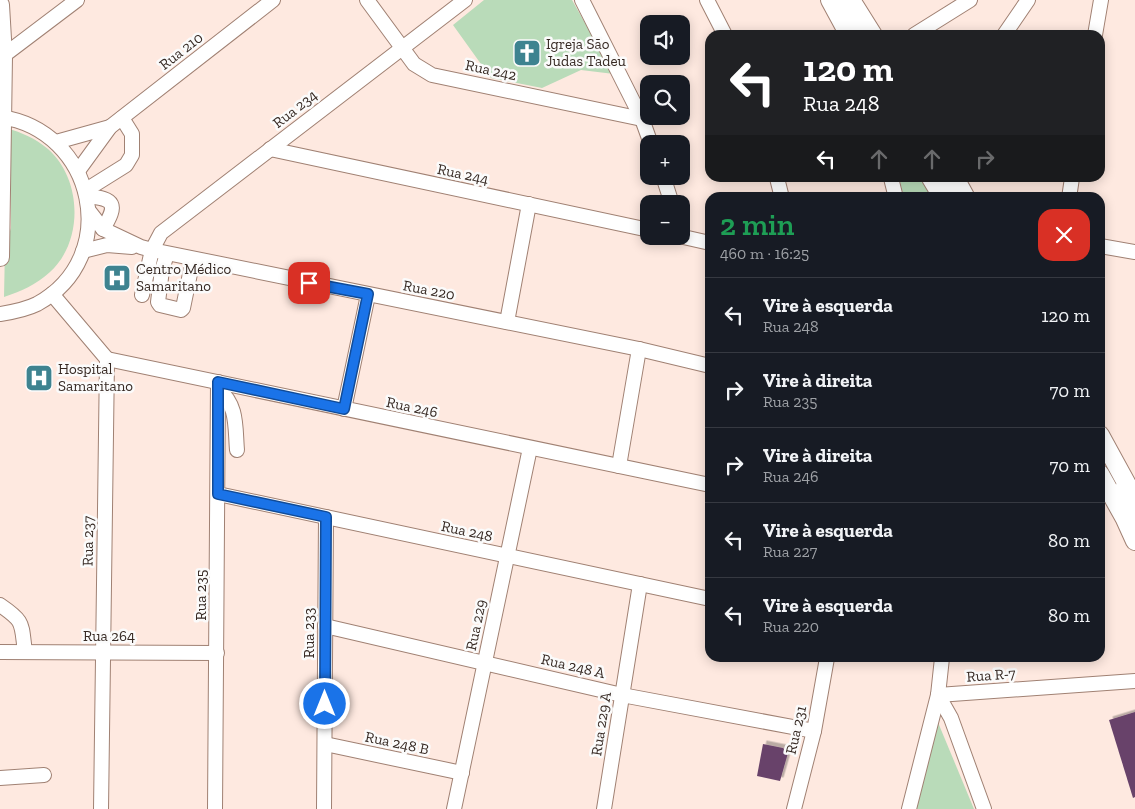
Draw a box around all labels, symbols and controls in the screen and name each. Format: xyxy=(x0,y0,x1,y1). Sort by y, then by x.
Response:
map controls xyxy=(640,15,690,245)
button: sound xyxy=(640,15,690,65)
street label: Rua 210 xyxy=(156,28,206,74)
place label: Igreja São Judas Tadeu xyxy=(546,35,627,70)
church icon: Igreja São Judas Tadeu xyxy=(512,38,542,68)
text: 120 m xyxy=(803,48,893,90)
icon: left xyxy=(720,50,785,115)
street label: Rua 242 xyxy=(464,56,518,84)
button: search xyxy=(640,75,690,125)
street label: Rua 234 xyxy=(269,86,321,132)
text: Rua 248 xyxy=(803,90,880,117)
button: + xyxy=(640,135,690,185)
icon: left xyxy=(812,145,840,173)
icon: ahead xyxy=(865,145,893,173)
icon: ahead xyxy=(918,145,946,173)
icon: right xyxy=(971,145,999,173)
street label: Rua 244 xyxy=(436,160,490,188)
button: − xyxy=(640,195,690,245)
text: 2 min xyxy=(720,207,794,243)
button: close xyxy=(1038,209,1090,261)
text: 460 m · 16:25 xyxy=(720,244,809,263)
place label: Centro Médico Samaritano xyxy=(136,260,232,295)
pin xyxy=(288,262,330,304)
hospital icon: Centro Médico Samaritano xyxy=(102,263,132,293)
icon: arrive xyxy=(295,269,323,297)
street label: Rua 220 xyxy=(402,276,456,304)
text: Vire à esquerda xyxy=(763,294,893,317)
icon: left xyxy=(720,301,748,329)
text: 120 m xyxy=(1041,304,1090,327)
text: Rua 248 xyxy=(763,317,819,336)
place label: Hospital Samaritano xyxy=(58,360,133,395)
hospital icon: Hospital Samaritano xyxy=(24,363,54,393)
text: Vire à direita xyxy=(763,369,872,392)
icon: right xyxy=(720,376,748,404)
text: 70 m xyxy=(1049,379,1090,402)
text: Rua 235 xyxy=(763,392,817,411)
street label: Rua 246 xyxy=(385,393,439,421)
text: Vire à direita xyxy=(763,444,872,467)
icon: right xyxy=(720,451,748,479)
text: 70 m xyxy=(1049,454,1090,477)
text: Rua 246 xyxy=(763,467,819,486)
street label: Rua 237 xyxy=(79,516,97,566)
street label: Rua 248 xyxy=(440,517,494,545)
text: Vire à esquerda xyxy=(763,519,893,542)
icon: left xyxy=(720,526,748,554)
text: 80 m xyxy=(1048,529,1090,552)
text: Rua 227 xyxy=(763,542,817,561)
street label: Rua 235 xyxy=(192,569,210,621)
text: Vire à esquerda xyxy=(763,594,893,617)
street label: Rua 229 xyxy=(462,598,490,652)
icon: left xyxy=(720,601,748,629)
text: 80 m xyxy=(1048,604,1090,627)
street label: Rua 233 xyxy=(300,608,318,658)
text: Rua 220 xyxy=(763,617,819,636)
street label: Rua 264 xyxy=(83,627,135,645)
street label: Rua 248 A xyxy=(539,650,607,682)
street label: Rua R-7 xyxy=(966,664,1016,686)
position arrow xyxy=(298,677,350,729)
street label: Rua 229 A xyxy=(587,691,615,757)
street label: Rua 231 xyxy=(782,704,810,756)
street label: Rua 248 B xyxy=(363,727,431,759)

